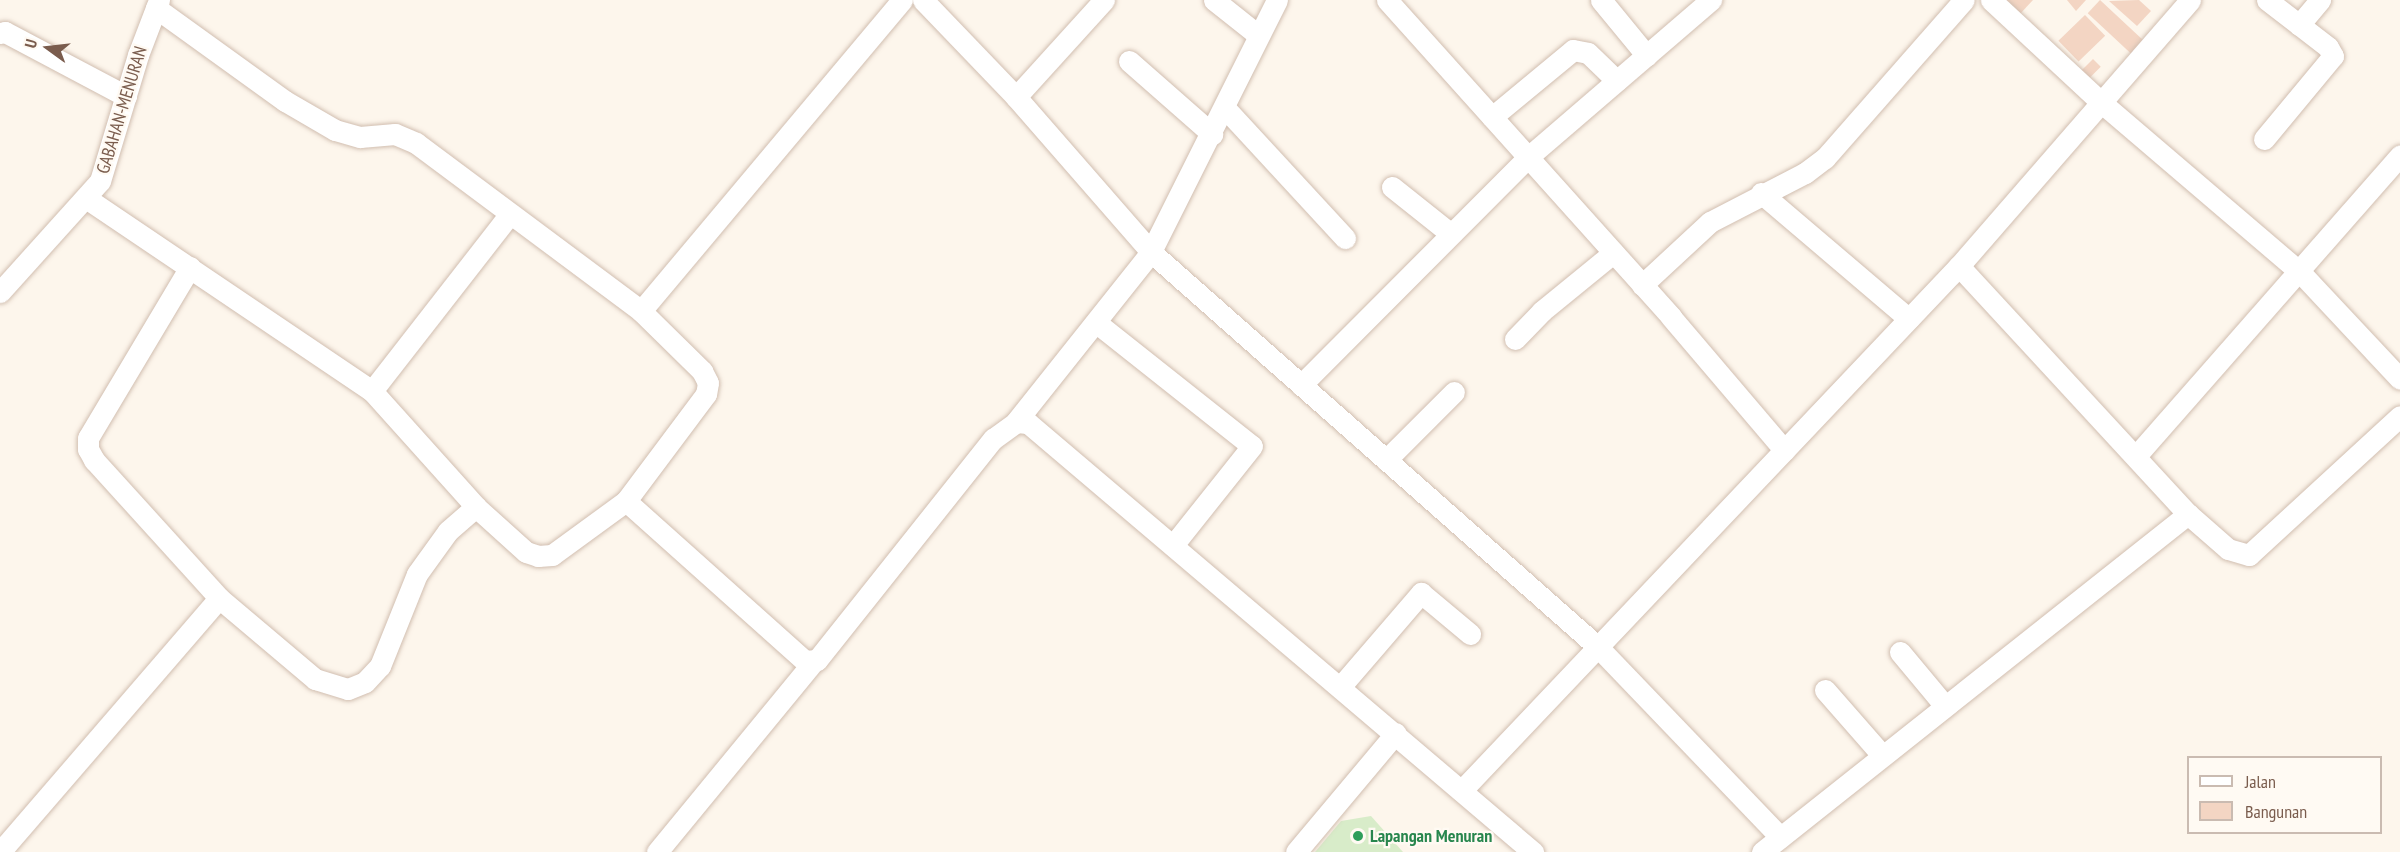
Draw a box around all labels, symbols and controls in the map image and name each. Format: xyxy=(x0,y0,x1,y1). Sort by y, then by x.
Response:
north arrow xyxy=(18,18,78,78)
text: U xyxy=(20,37,41,50)
street label: GABAHAN-MENURAN xyxy=(92,44,152,176)
legend xyxy=(2187,756,2382,834)
text: Jalan xyxy=(2245,770,2276,793)
text: Bangunan xyxy=(2245,800,2307,823)
place label: Lapangan Menuran xyxy=(1370,825,1492,847)
marker: Lapangan Menuran xyxy=(1351,829,1365,843)

